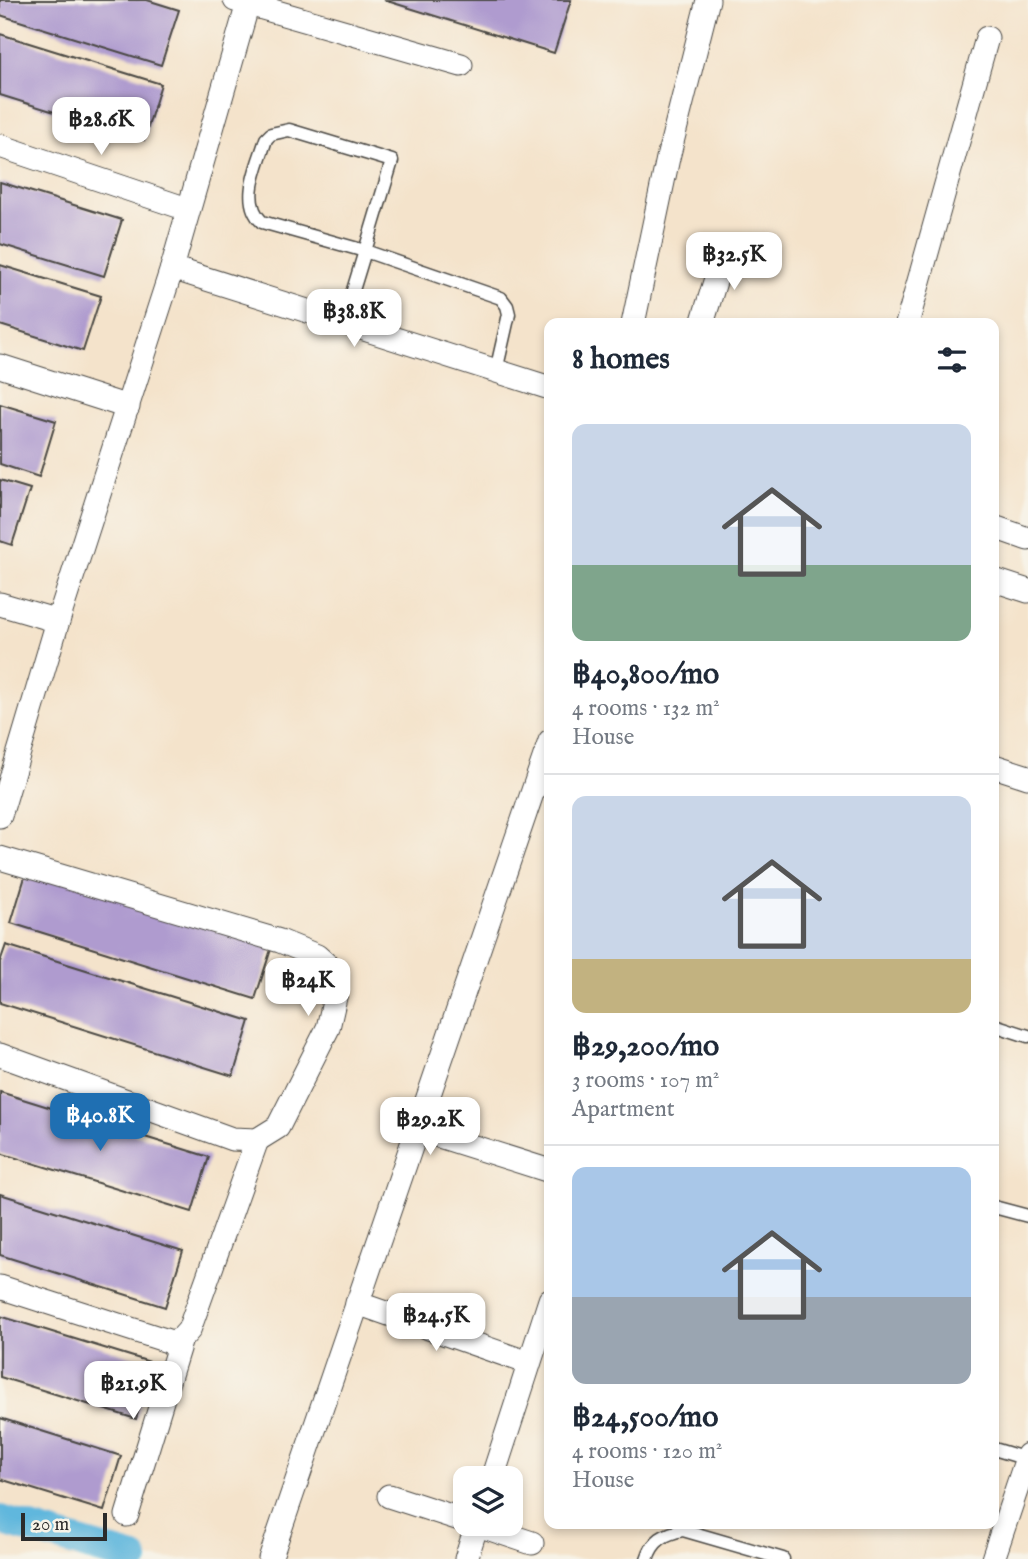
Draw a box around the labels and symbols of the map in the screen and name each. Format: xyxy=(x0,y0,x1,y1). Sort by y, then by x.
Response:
pin: ฿28.6K xyxy=(44,97,158,157)
pin: ฿32.5K xyxy=(677,232,791,292)
pin: ฿38.8K xyxy=(297,290,411,349)
pin: ฿24K xyxy=(267,958,349,1018)
pin: ฿40.8K xyxy=(43,1094,157,1153)
pin: ฿29.2K xyxy=(373,1098,487,1157)
pin: ฿24.5K xyxy=(379,1294,493,1353)
pin: ฿21.9K xyxy=(76,1362,190,1421)
scale bar xyxy=(21,1510,107,1542)

